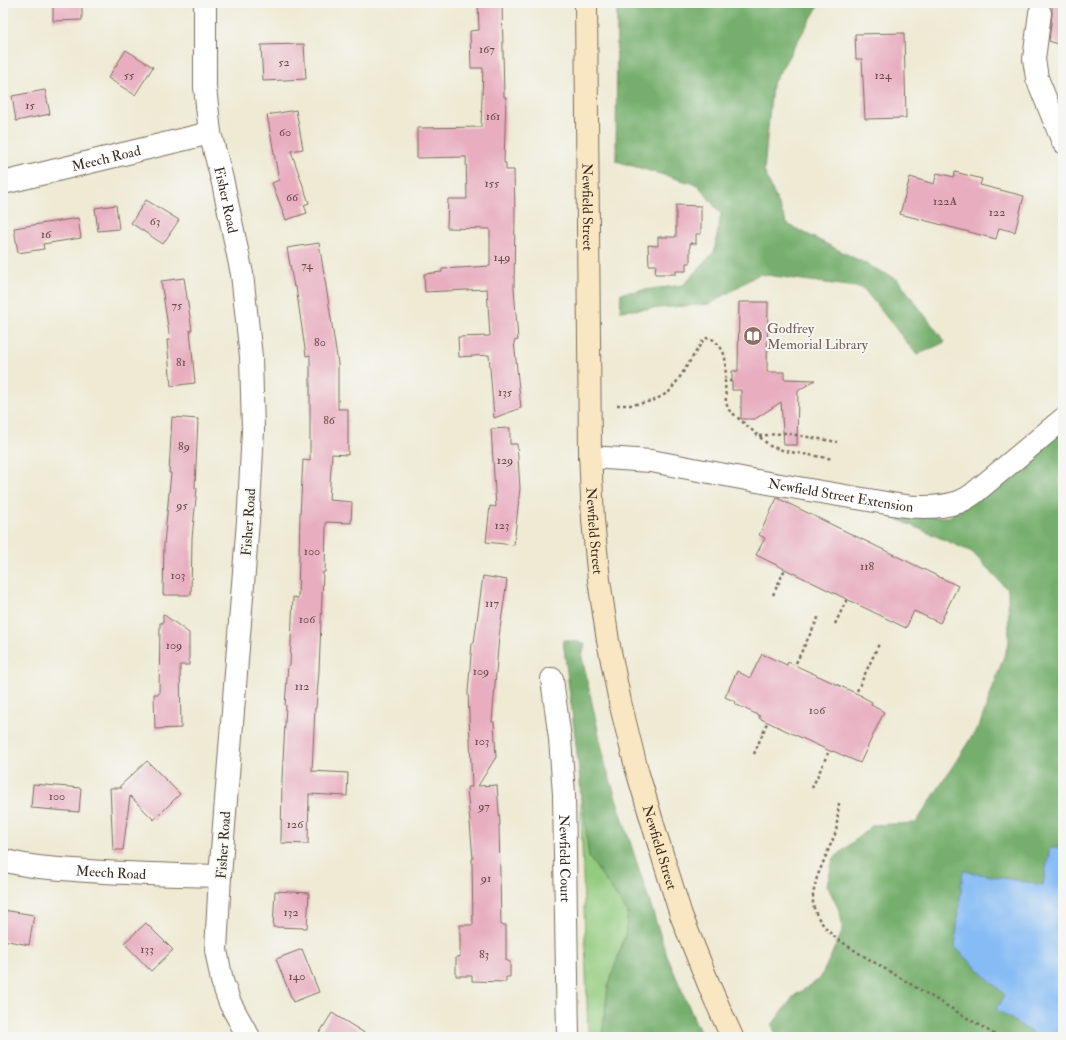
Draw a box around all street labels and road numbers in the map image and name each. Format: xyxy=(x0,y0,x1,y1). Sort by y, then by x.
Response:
street label: Meech Road xyxy=(70,142,142,175)
street label: Newfield Street xyxy=(578,163,596,251)
street label: Fisher Road xyxy=(210,165,241,235)
street label: Newfield Street Extension xyxy=(767,475,914,516)
street label: Newfield Street xyxy=(583,487,606,576)
street label: Fisher Road xyxy=(238,488,259,556)
street label: Newfield Street xyxy=(639,803,681,892)
street label: Fisher Road xyxy=(213,811,234,879)
street label: Newfield Court xyxy=(555,814,574,903)
street label: Meech Road xyxy=(75,862,147,883)

